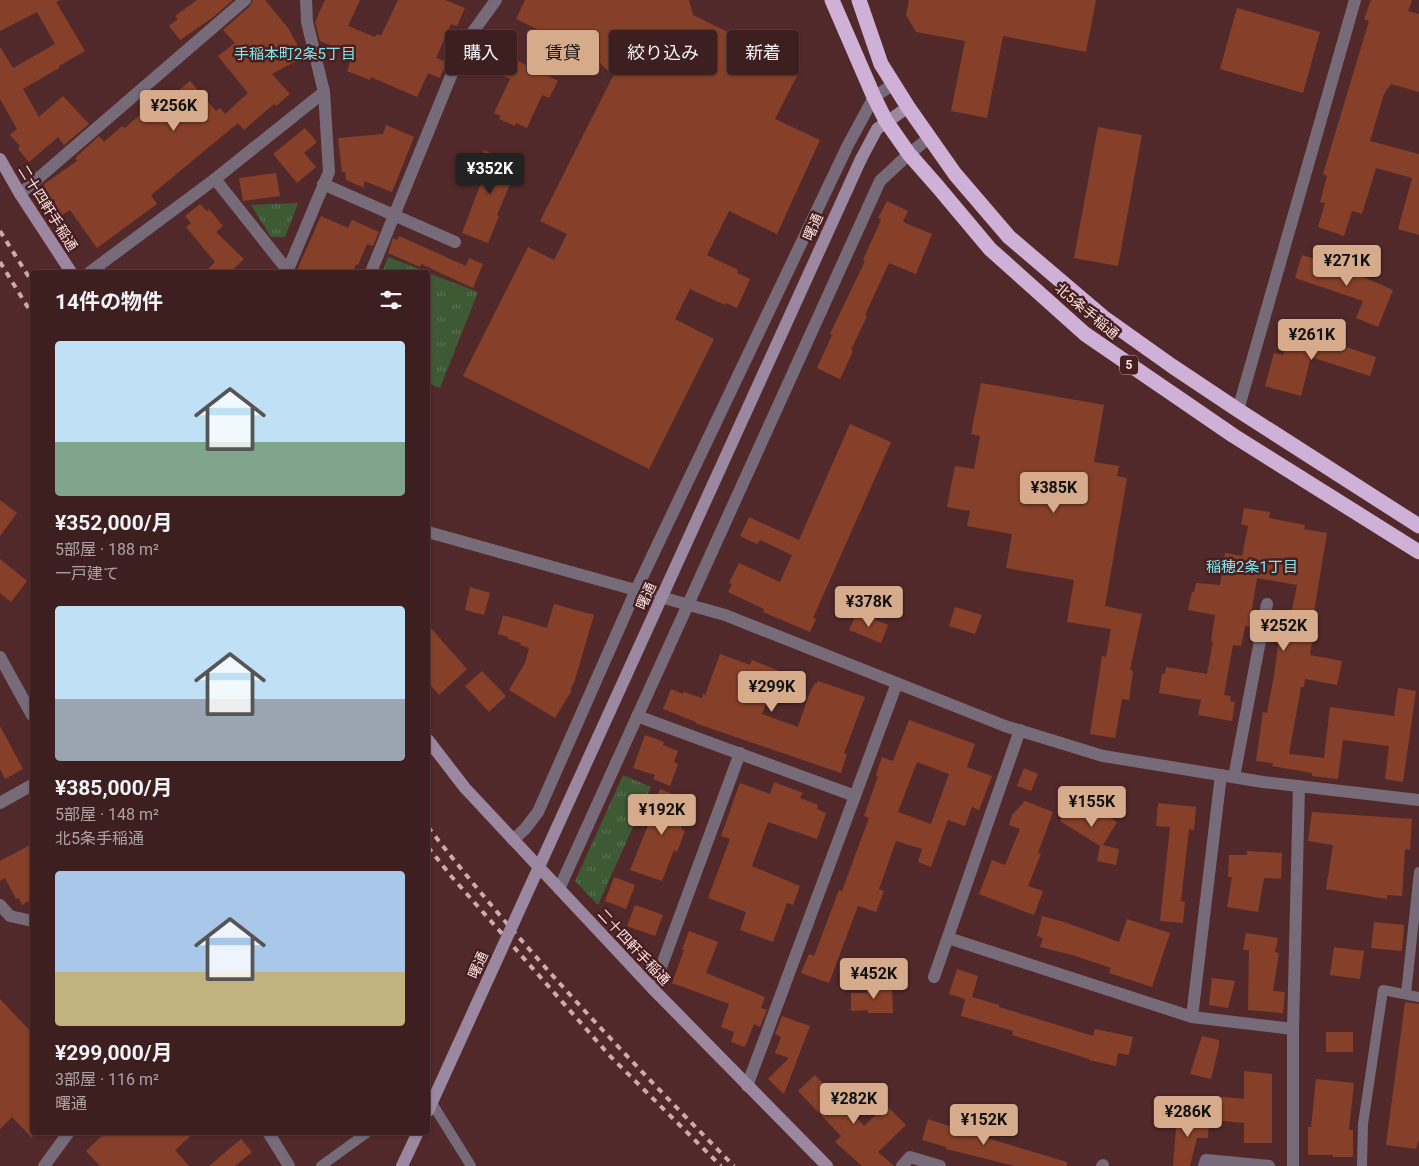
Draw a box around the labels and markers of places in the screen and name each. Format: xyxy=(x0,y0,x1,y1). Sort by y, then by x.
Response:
pin: ¥256K xyxy=(139,90,209,132)
pin: ¥352K xyxy=(455,152,525,195)
pin: ¥271K xyxy=(1312,244,1382,287)
pin: ¥261K xyxy=(1277,318,1347,361)
pin: ¥385K xyxy=(1019,472,1089,514)
pin: ¥378K xyxy=(834,586,904,628)
pin: ¥252K xyxy=(1249,610,1319,652)
pin: ¥299K xyxy=(737,670,807,713)
pin: ¥155K xyxy=(1057,786,1127,828)
pin: ¥192K xyxy=(627,794,697,836)
pin: ¥452K xyxy=(839,958,909,1000)
pin: ¥282K xyxy=(819,1082,889,1125)
pin: ¥286K xyxy=(1153,1096,1223,1138)
pin: ¥152K xyxy=(949,1104,1019,1146)

